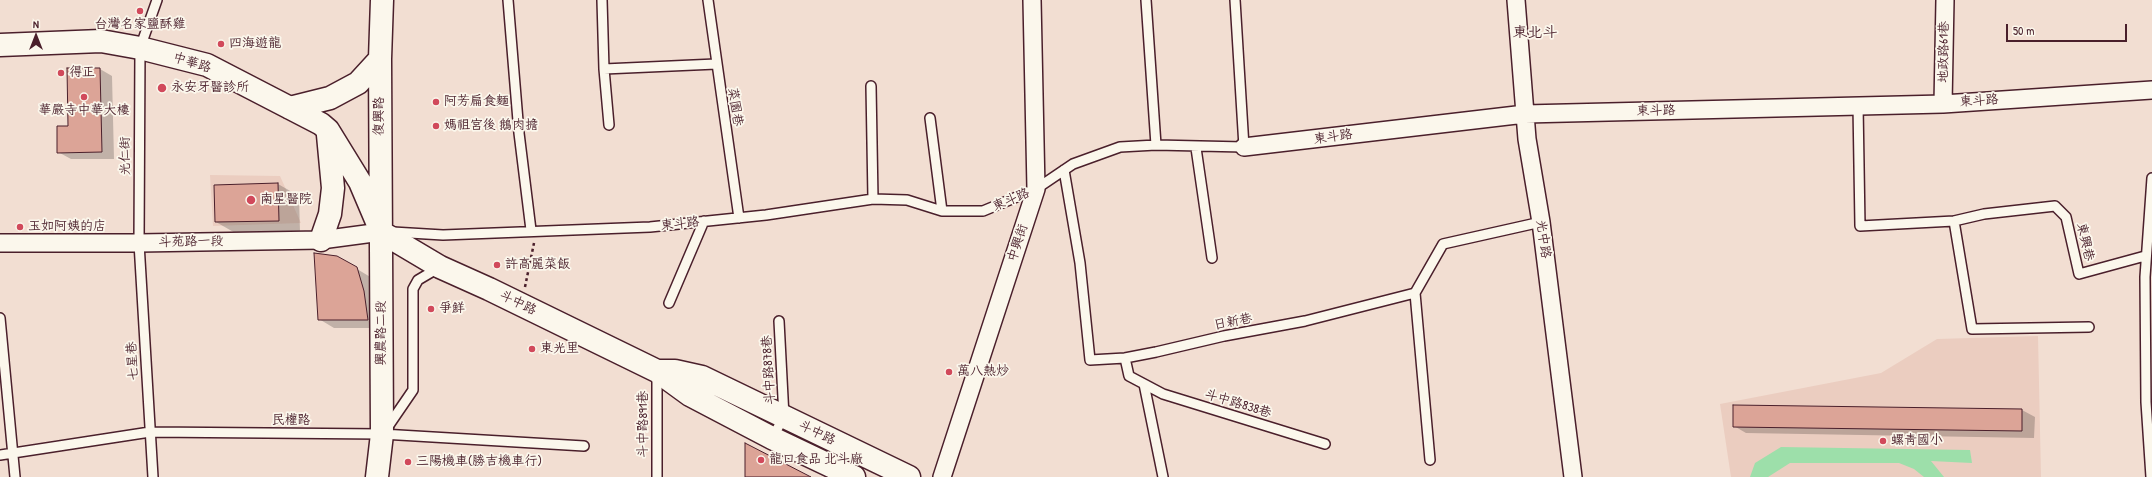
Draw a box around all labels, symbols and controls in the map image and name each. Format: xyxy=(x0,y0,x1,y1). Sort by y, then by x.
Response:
marker: 台灣名家鹽酥雞 xyxy=(135,6,145,16)
north arrow xyxy=(16,16,56,56)
scale bar xyxy=(2008,16,2129,42)
text: N xyxy=(33,17,39,31)
place label: 台灣名家鹽酥雞 xyxy=(95,17,185,33)
street label: 地政路61巷 xyxy=(1936,21,1952,83)
text: 50 m xyxy=(2013,22,2034,39)
district label: 東北斗 xyxy=(1513,24,1557,42)
place label: 四海遊龍 xyxy=(229,36,281,52)
marker: 四海遊龍 xyxy=(216,39,226,49)
street label: 中華路 xyxy=(171,50,213,76)
place label: 得正 xyxy=(69,65,95,81)
marker: 得正 xyxy=(56,68,66,78)
place label: 永安牙醫診所 xyxy=(171,80,249,96)
marker: 永安牙醫診所 xyxy=(156,82,168,94)
street label: 菜園巷 xyxy=(724,87,746,127)
marker: 華嚴寺中華大樓 xyxy=(79,92,89,102)
street label: 東斗路 xyxy=(1959,92,1999,110)
place label: 阿芳扁食麵 xyxy=(444,94,509,110)
street label: 復興路 xyxy=(372,97,388,135)
marker: 阿芳扁食麵 xyxy=(431,97,441,107)
place label: 華嚴寺中華大樓 xyxy=(39,103,129,119)
street label: 東斗路 xyxy=(1636,103,1676,119)
place label: 媽祖宮後 鵝肉擔 xyxy=(444,118,538,134)
marker: 媽祖宮後 鵝肉擔 xyxy=(431,121,441,131)
street label: 東斗路 xyxy=(1313,127,1353,147)
street label: 光仁街 xyxy=(118,137,134,175)
street label: 東斗路 xyxy=(990,185,1032,215)
place label: 南星醫院 xyxy=(260,192,312,208)
marker: 南星醫院 xyxy=(245,194,257,206)
street label: 東斗路 xyxy=(660,214,700,234)
place label: 玉如阿姨的店 xyxy=(28,219,106,235)
street label: 光中路 xyxy=(1533,219,1553,259)
street label: 東興巷 xyxy=(2073,221,2097,263)
marker: 玉如阿姨的店 xyxy=(15,222,25,232)
street label: 中興街 xyxy=(1005,222,1031,264)
street label: 斗苑路一段 xyxy=(158,234,224,250)
place label: 許高麗菜飯 xyxy=(505,257,570,273)
marker: 許高麗菜飯 xyxy=(492,260,502,270)
street label: 斗中路 xyxy=(497,287,539,319)
street label: 興農路二段 xyxy=(374,301,390,365)
place label: 爭鮮 xyxy=(439,301,465,317)
marker: 爭鮮 xyxy=(426,304,436,314)
street label: 日新巷 xyxy=(1212,311,1254,333)
street label: 斗中路878巷 xyxy=(759,335,779,405)
street label: 七星巷 xyxy=(124,341,142,381)
place label: 東光里 xyxy=(540,341,579,357)
marker: 東光里 xyxy=(527,344,537,354)
place label: 萬八熱炒 xyxy=(957,364,1009,380)
marker: 萬八熱炒 xyxy=(944,367,954,377)
street label: 斗中路838巷 xyxy=(1203,386,1273,422)
street label: 斗中路891巷 xyxy=(636,390,652,458)
street label: 民權路 xyxy=(272,413,310,429)
street label: 斗中路 xyxy=(796,417,838,449)
place label: 螺青國小 xyxy=(1891,433,1943,449)
marker: 螺青國小 xyxy=(1878,436,1888,446)
place label: 龍口食品 北斗廠 xyxy=(769,452,863,468)
place label: 三陽機車(勝吉機車行) xyxy=(416,454,542,470)
marker: 龍口食品 北斗廠 xyxy=(756,455,766,465)
marker: 三陽機車(勝吉機車行) xyxy=(403,457,413,467)

